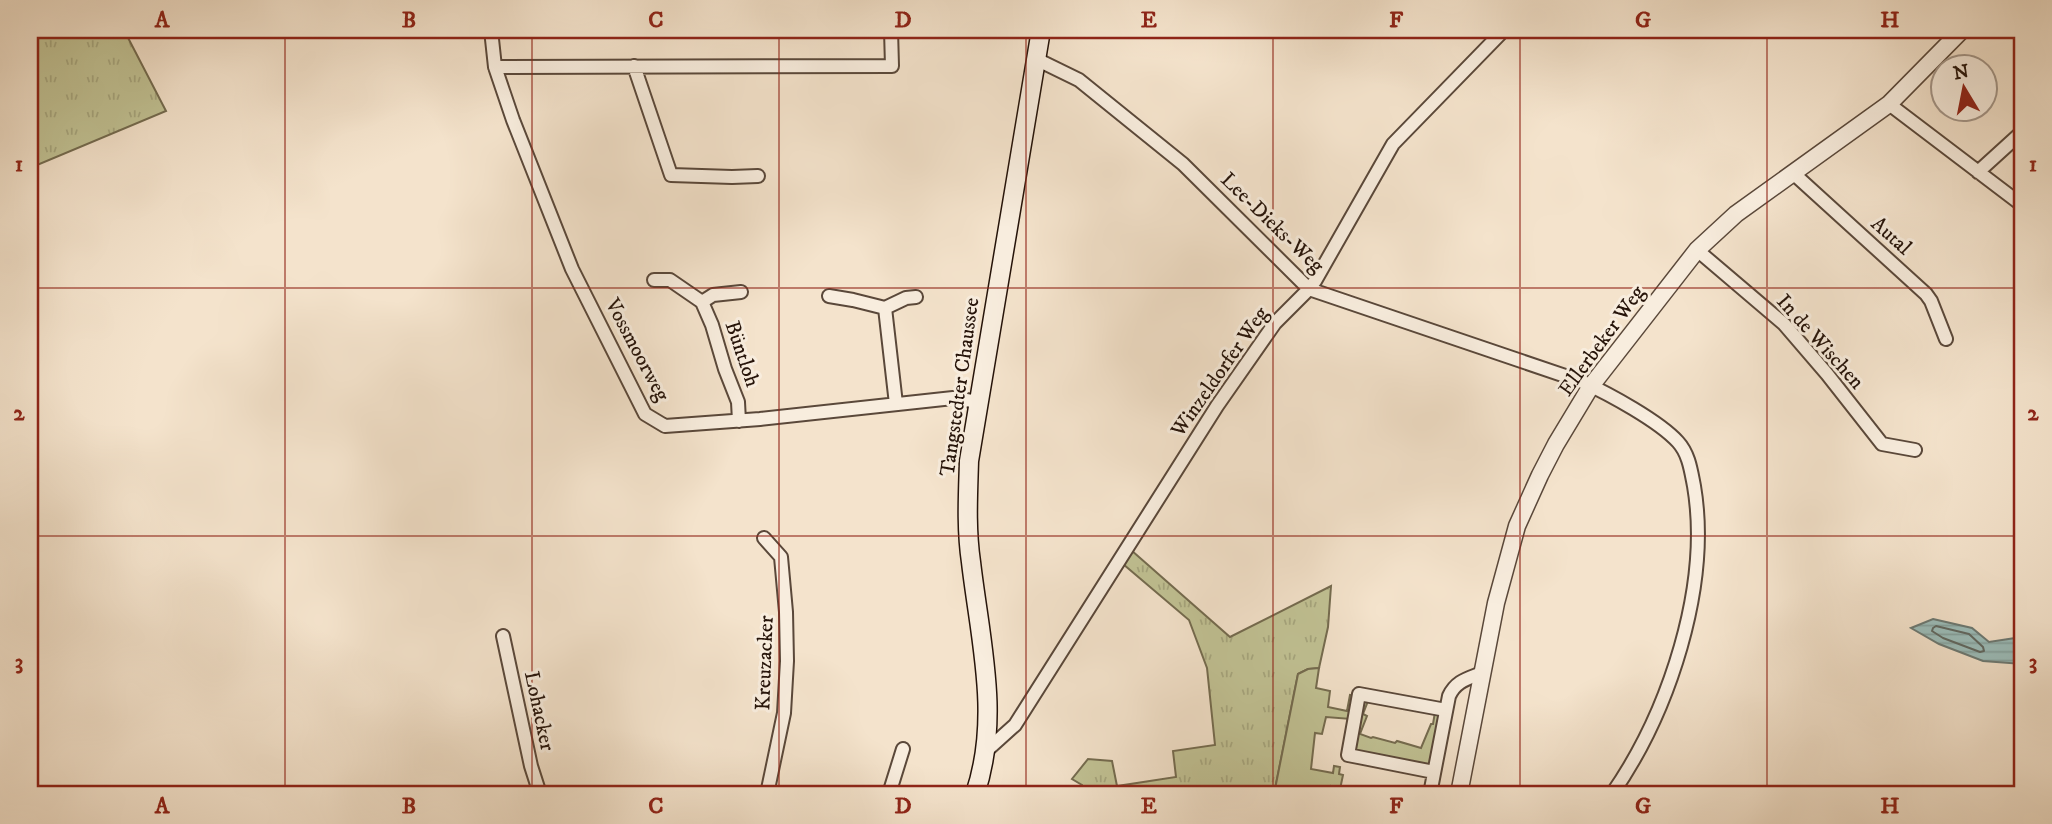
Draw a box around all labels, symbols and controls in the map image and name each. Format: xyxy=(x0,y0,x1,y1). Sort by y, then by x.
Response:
text: A xyxy=(154,6,171,35)
text: B xyxy=(402,6,416,35)
text: C xyxy=(648,6,664,35)
text: D xyxy=(894,6,912,35)
text: E xyxy=(1141,6,1157,35)
text: F xyxy=(1389,6,1404,35)
text: G xyxy=(1635,6,1651,35)
text: H xyxy=(1880,6,1900,35)
north arrow xyxy=(1930,52,2000,122)
text: N xyxy=(1952,60,1971,85)
text: 1 xyxy=(15,150,23,179)
text: 1 xyxy=(2029,150,2037,179)
street label: Lee-Dieks-Weg xyxy=(1215,167,1330,279)
street label: Autal xyxy=(1865,211,1917,261)
street label: Ellerbeker Weg xyxy=(1553,280,1651,402)
street label: In de Wischen xyxy=(1770,289,1870,395)
street label: Vossmoorweg xyxy=(599,293,675,407)
street label: Tangstedter Chaussee xyxy=(935,296,985,478)
street label: Winzeldorfer Weg xyxy=(1165,301,1275,443)
street label: Büntloh xyxy=(719,317,765,391)
text: 2 xyxy=(13,399,25,428)
text: 2 xyxy=(2027,399,2039,428)
street label: Kreuzacker xyxy=(750,615,780,711)
text: 3 xyxy=(15,648,23,677)
text: 3 xyxy=(2029,648,2037,677)
street label: Lohacker xyxy=(518,669,560,753)
text: A xyxy=(154,792,171,821)
text: B xyxy=(402,792,416,821)
text: C xyxy=(648,792,664,821)
text: D xyxy=(894,792,912,821)
text: E xyxy=(1141,792,1157,821)
text: F xyxy=(1389,792,1404,821)
text: G xyxy=(1635,792,1651,821)
text: H xyxy=(1880,792,1900,821)

